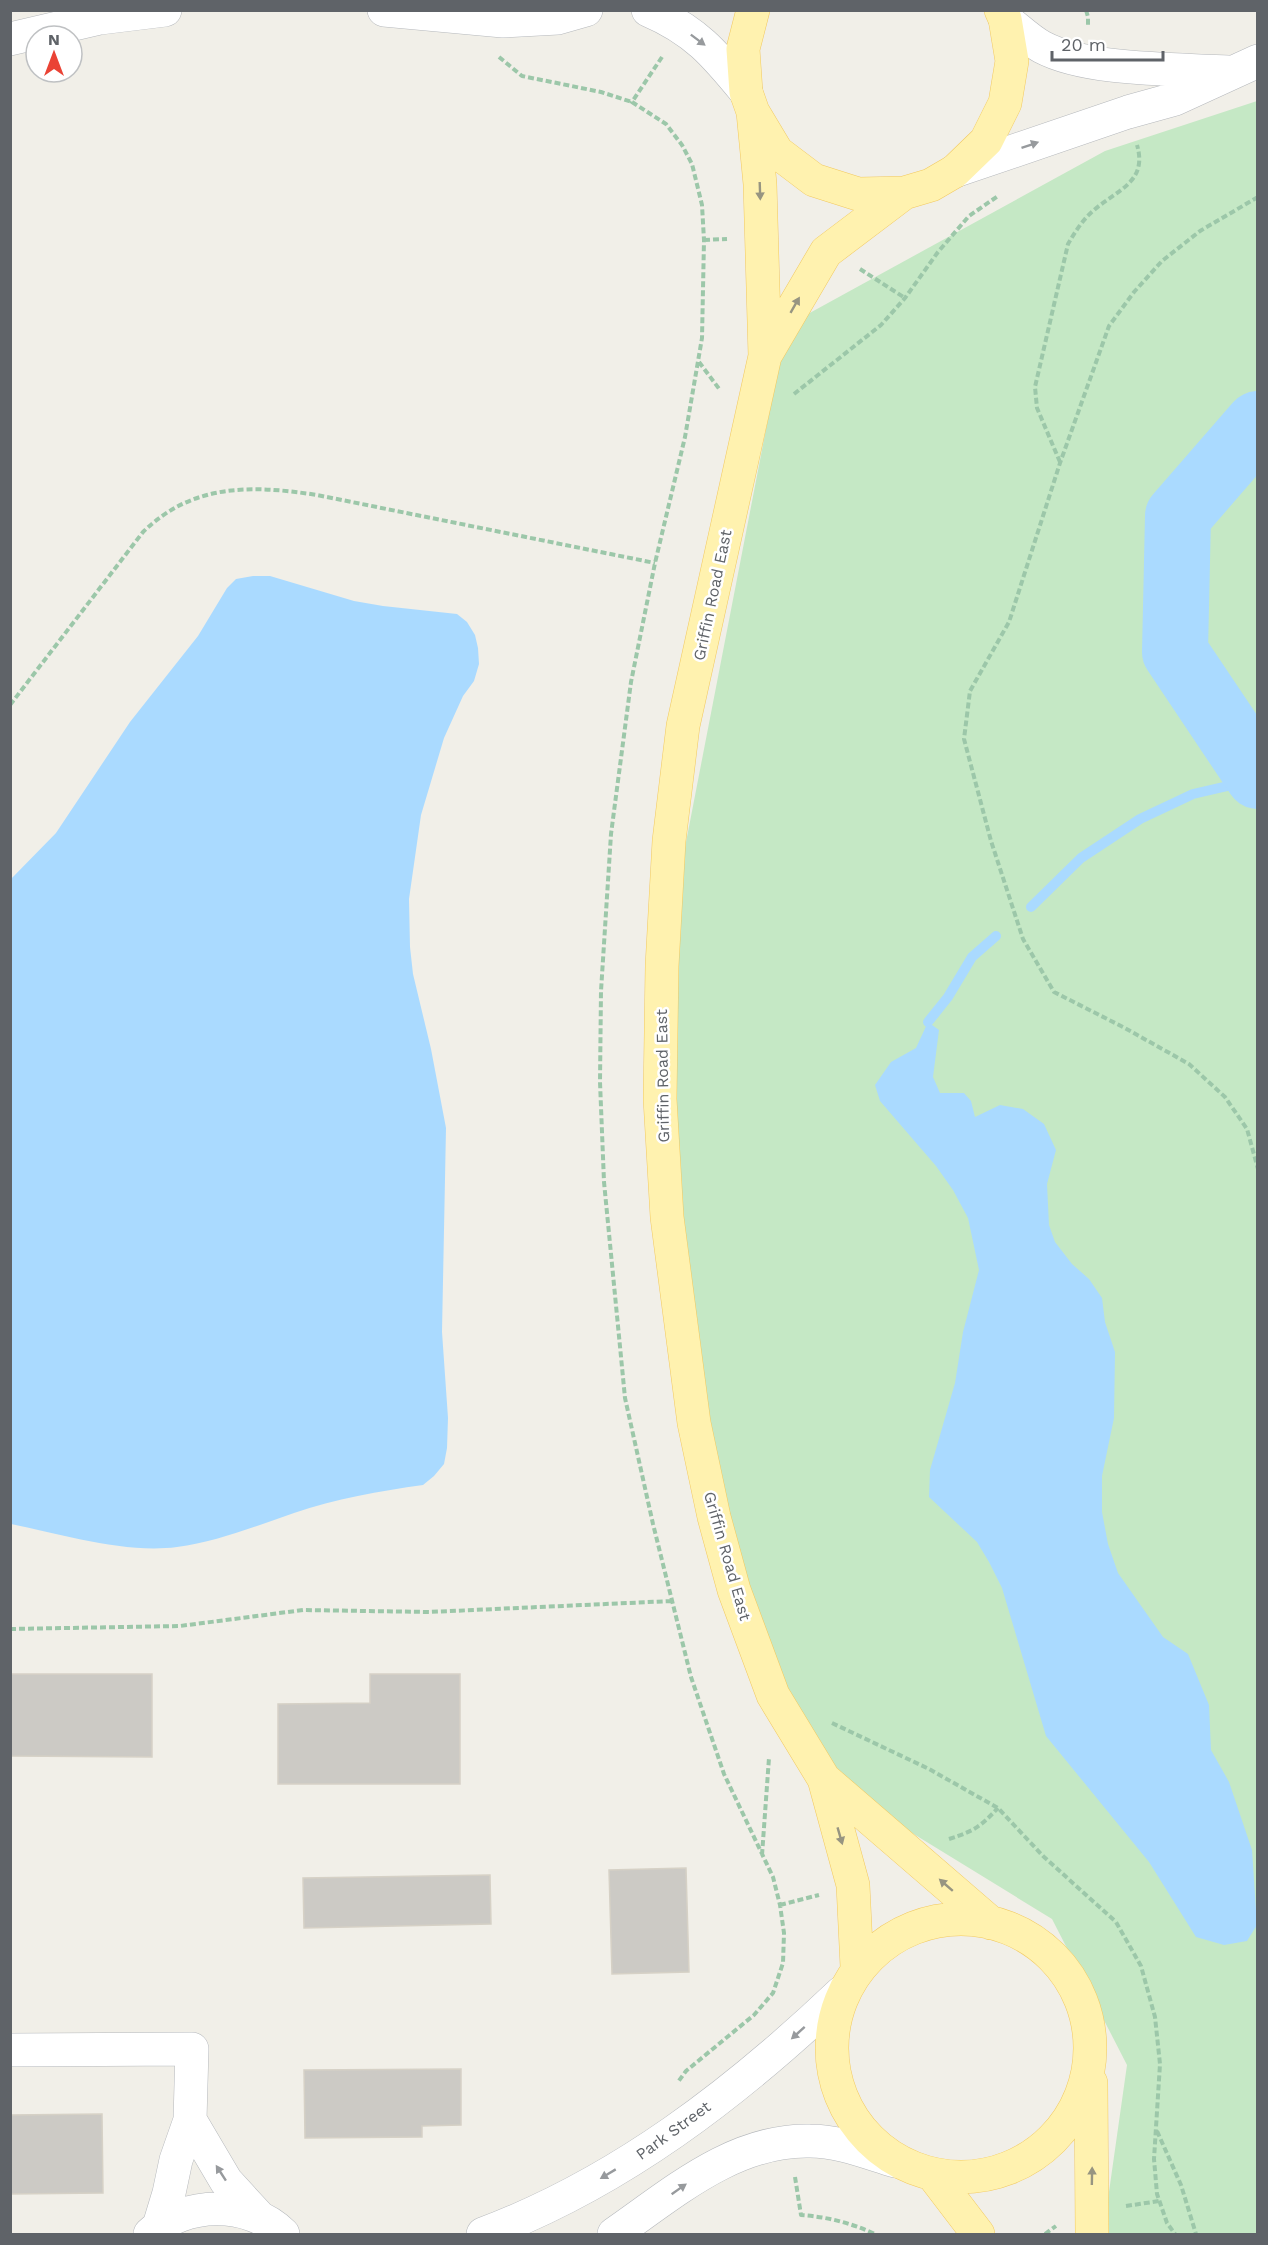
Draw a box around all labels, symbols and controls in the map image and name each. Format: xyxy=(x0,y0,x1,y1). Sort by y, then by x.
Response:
north arrow xyxy=(24,24,84,84)
scale bar xyxy=(1052,24,1163,62)
text: N xyxy=(48,30,60,49)
one-way arrow xyxy=(690,33,706,46)
text: 20 m xyxy=(1061,34,1106,55)
one-way arrow xyxy=(1021,140,1039,149)
one-way arrow xyxy=(756,182,765,201)
one-way arrow xyxy=(789,297,800,313)
street label: Griffin Road East xyxy=(689,528,736,662)
street label: Griffin Road East xyxy=(652,1009,673,1143)
street label: Griffin Road East xyxy=(700,1489,755,1623)
one-way arrow xyxy=(836,1827,845,1845)
one-way arrow xyxy=(939,1878,954,1892)
one-way arrow xyxy=(791,2026,806,2040)
street label: Park Street xyxy=(632,2097,715,2164)
one-way arrow xyxy=(216,2165,227,2181)
one-way arrow xyxy=(1087,2167,1097,2186)
one-way arrow xyxy=(600,2169,616,2180)
one-way arrow xyxy=(671,2184,687,2195)

